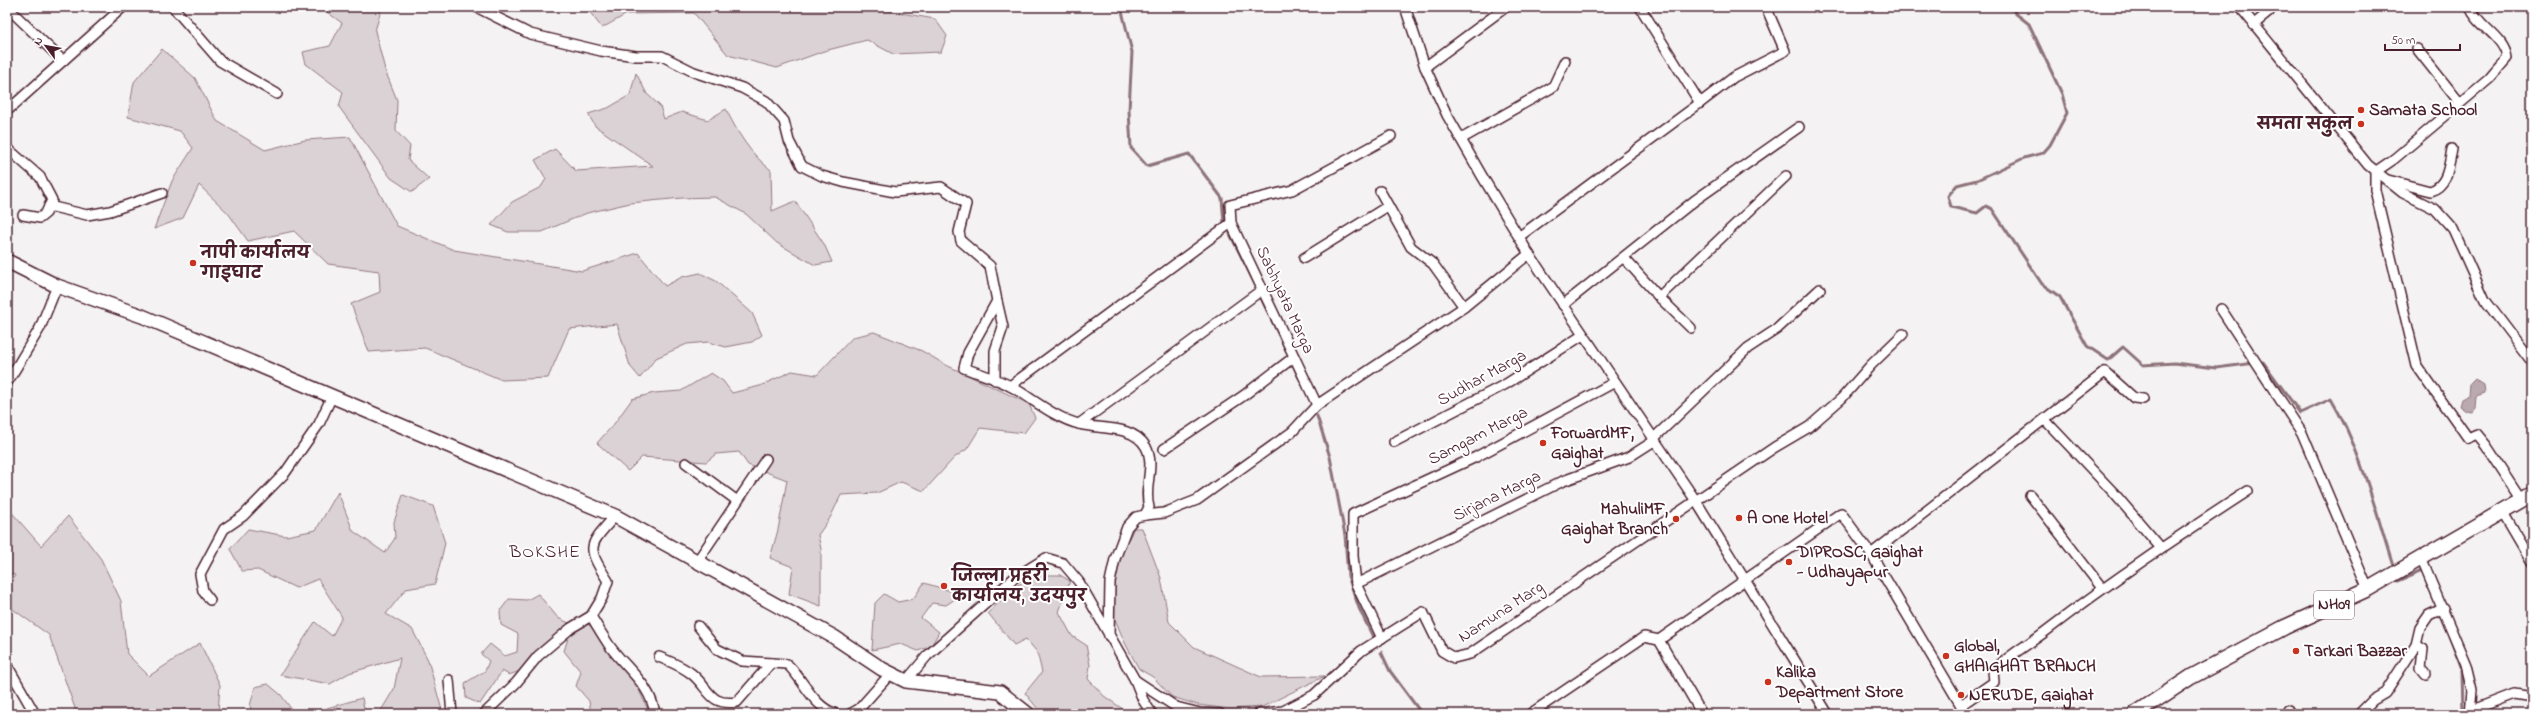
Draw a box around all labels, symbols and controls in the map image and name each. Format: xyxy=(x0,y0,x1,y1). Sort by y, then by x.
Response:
north arrow xyxy=(26,26,66,66)
scale bar xyxy=(2385,26,2460,52)
text: 50 m xyxy=(2391,32,2415,50)
text: N xyxy=(30,34,47,49)
place label: Samata School xyxy=(2369,98,2477,123)
marker: Samata School xyxy=(2356,105,2366,115)
place label: समता सकुल xyxy=(2256,112,2355,137)
marker: समता सकुल xyxy=(2356,119,2366,129)
place label: नापी कार्यालय गाइघाट xyxy=(199,238,312,286)
street label: Sabhyata Marga xyxy=(1247,242,1321,359)
marker: नापी कार्यालय गाइघाट xyxy=(188,258,198,268)
street label: Sudhar Marga xyxy=(1433,343,1532,415)
street label: Samgam Marga xyxy=(1424,400,1533,474)
place label: ForwardMF, Gaighat xyxy=(1550,421,1634,468)
marker: ForwardMF, Gaighat xyxy=(1538,438,1548,448)
street label: Sirjana Marga xyxy=(1449,464,1546,530)
place label: MahuliMF, Gaighat Branch xyxy=(1561,497,1668,544)
place label: A One Hotel xyxy=(1747,506,1828,531)
marker: A One Hotel xyxy=(1734,513,1744,523)
marker: MahuliMF, Gaighat Branch xyxy=(1671,514,1681,524)
district label: BOKSHE xyxy=(508,540,581,566)
place label: DIPROSC, Gaighat - Udhayapur xyxy=(1796,540,1924,587)
marker: DIPROSC, Gaighat - Udhayapur xyxy=(1784,557,1794,567)
place label: जिल्ला प्रहरी कार्यालय, उदयपुर xyxy=(950,562,1088,609)
street label: Namuna Marg xyxy=(1453,575,1550,651)
marker: जिल्ला प्रहरी कार्यालय, उदयपुर xyxy=(939,581,949,591)
road number: NH09 xyxy=(2314,591,2354,619)
place label: Global, GHAIGHAT BRANCH xyxy=(1954,634,2096,679)
place label: Tarkari Bazzar xyxy=(2304,639,2407,664)
marker: Tarkari Bazzar xyxy=(2291,646,2301,656)
marker: Global, GHAIGHAT BRANCH xyxy=(1941,651,1951,661)
place label: Kalika Department Store xyxy=(1775,660,1904,705)
marker: Kalika Department Store xyxy=(1763,677,1773,687)
place label: NERUDE, Gaighat xyxy=(1969,683,2094,710)
marker: NERUDE, Gaighat xyxy=(1956,690,1966,700)

